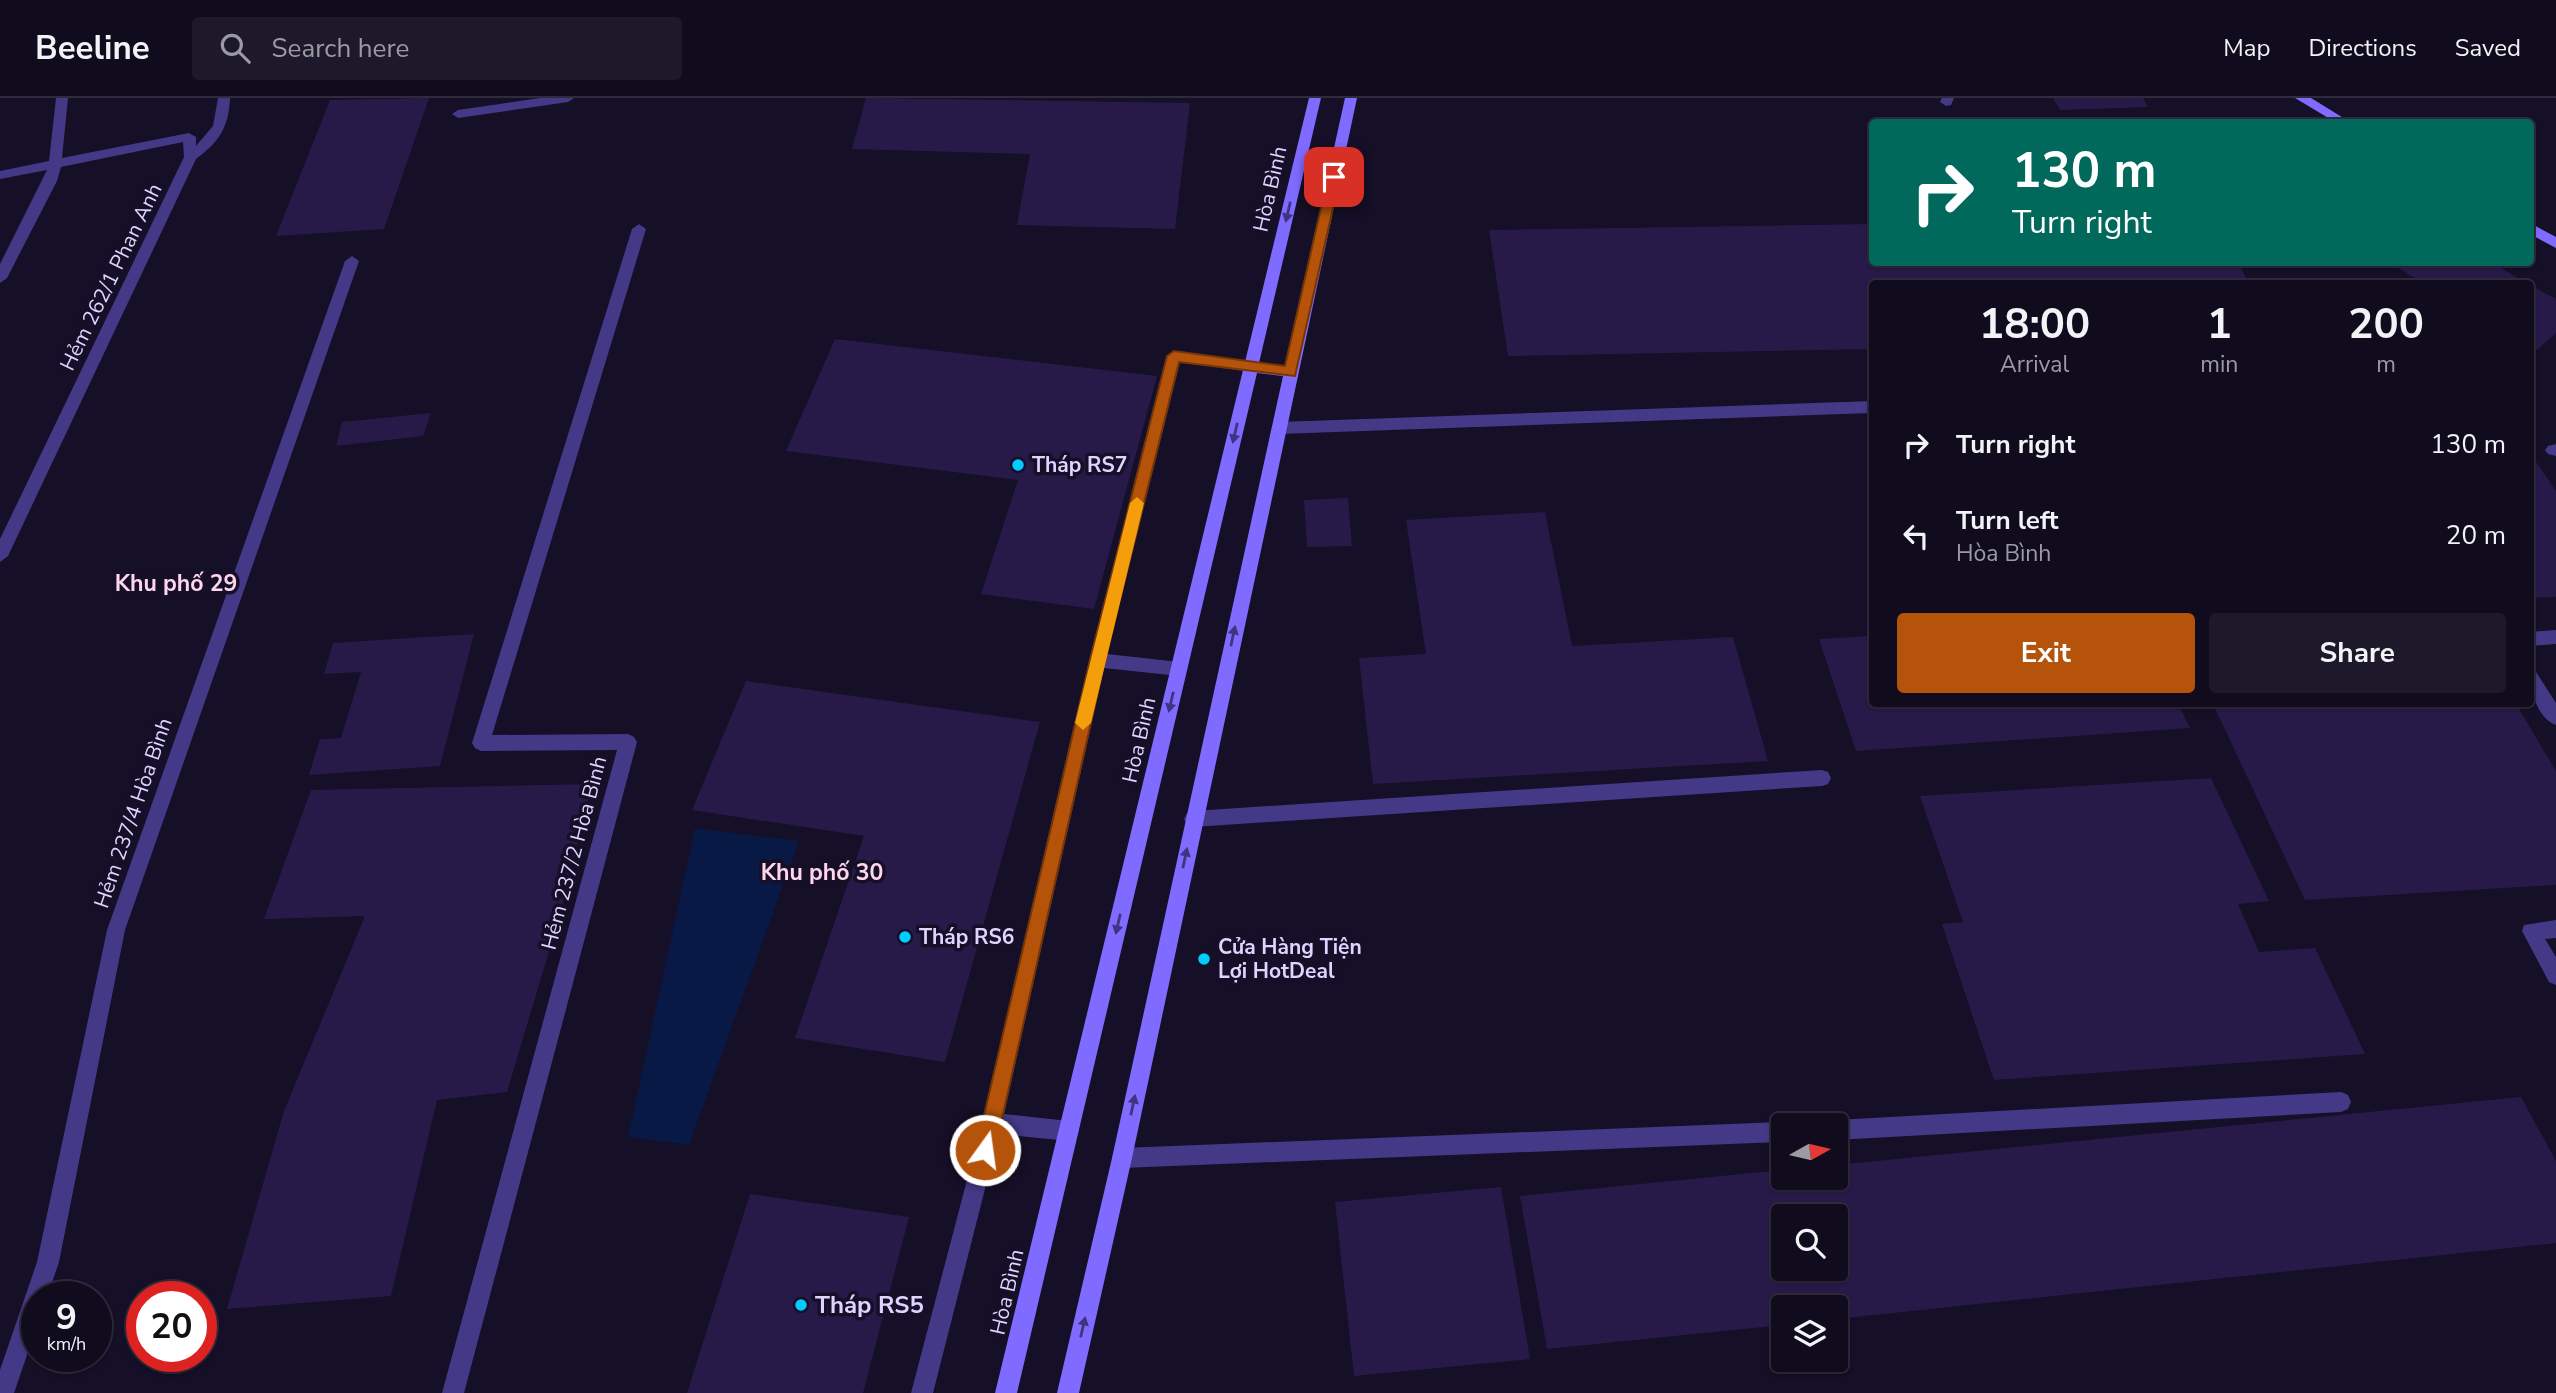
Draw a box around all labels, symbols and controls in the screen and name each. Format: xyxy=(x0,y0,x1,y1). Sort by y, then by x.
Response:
search box xyxy=(192,17,682,80)
text: Beeline xyxy=(35,26,150,71)
icon: search xyxy=(216,29,254,67)
text: Search here xyxy=(272,31,409,66)
text: Map xyxy=(2223,32,2270,64)
text: Directions xyxy=(2308,32,2417,64)
text: Saved xyxy=(2455,32,2521,64)
text: 130 m xyxy=(2012,137,2156,204)
street label: Hòa Bình xyxy=(1247,143,1293,235)
pin xyxy=(1304,147,1364,207)
icon: right xyxy=(1897,147,1988,238)
icon: arrive xyxy=(1315,158,1353,196)
street label: Hẻm 262/1 Phan Anh xyxy=(53,179,169,375)
one-way arrow xyxy=(1282,201,1293,223)
text: Turn right xyxy=(2012,201,2152,244)
text: 18:00 xyxy=(1979,296,2090,353)
text: 1 xyxy=(2207,296,2232,353)
text: 200 xyxy=(2348,296,2424,353)
text: Arrival xyxy=(2000,349,2069,380)
text: min xyxy=(2200,349,2238,380)
text: m xyxy=(2376,349,2396,380)
one-way arrow xyxy=(1229,422,1240,444)
icon: right xyxy=(1897,426,1935,464)
text: Turn right xyxy=(1956,427,2075,462)
text: 130 m xyxy=(2430,427,2506,462)
place label: Tháp RS7 xyxy=(1032,451,1127,479)
marker: Tháp RS7 xyxy=(1010,457,1026,473)
text: Turn left xyxy=(1956,503,2059,538)
icon: left xyxy=(1897,517,1935,555)
text: 20 m xyxy=(2446,518,2506,553)
text: Hòa Bình xyxy=(1956,538,2051,569)
district label: Khu phố 29 xyxy=(115,568,237,599)
button: Exit xyxy=(1897,613,2195,693)
button: Share xyxy=(2209,613,2506,693)
one-way arrow xyxy=(1228,625,1239,647)
one-way arrow xyxy=(1165,691,1176,713)
street label: Hòa Bình xyxy=(1116,694,1162,786)
street label: Hẻm 237/4 Hòa Bình xyxy=(87,714,179,912)
street label: Hẻm 237/2 Hòa Bình xyxy=(535,753,613,953)
one-way arrow xyxy=(1180,847,1191,869)
district label: Khu phố 30 xyxy=(761,857,883,888)
one-way arrow xyxy=(1112,913,1123,935)
place label: Tháp RS6 xyxy=(919,923,1014,951)
marker: Tháp RS6 xyxy=(897,929,913,945)
place label: Cửa Hàng Tiện Lợi HotDeal xyxy=(1218,933,1362,985)
marker: Cửa Hàng Tiện Lợi HotDeal xyxy=(1196,951,1212,967)
one-way arrow xyxy=(1128,1094,1139,1116)
position arrow xyxy=(948,1113,1022,1187)
north arrow xyxy=(1771,1113,1848,1190)
map controls xyxy=(1771,1113,1848,1372)
button: search xyxy=(1771,1204,1848,1281)
street label: Hòa Bình xyxy=(984,1246,1030,1338)
speed limit sign: 20 xyxy=(126,1281,217,1372)
place label: Tháp RS5 xyxy=(815,1289,924,1321)
text: 9 xyxy=(56,1294,77,1341)
button: layers xyxy=(1771,1295,1848,1372)
marker: Tháp RS5 xyxy=(793,1297,809,1313)
one-way arrow xyxy=(1078,1315,1089,1337)
text: km/h xyxy=(47,1332,86,1356)

